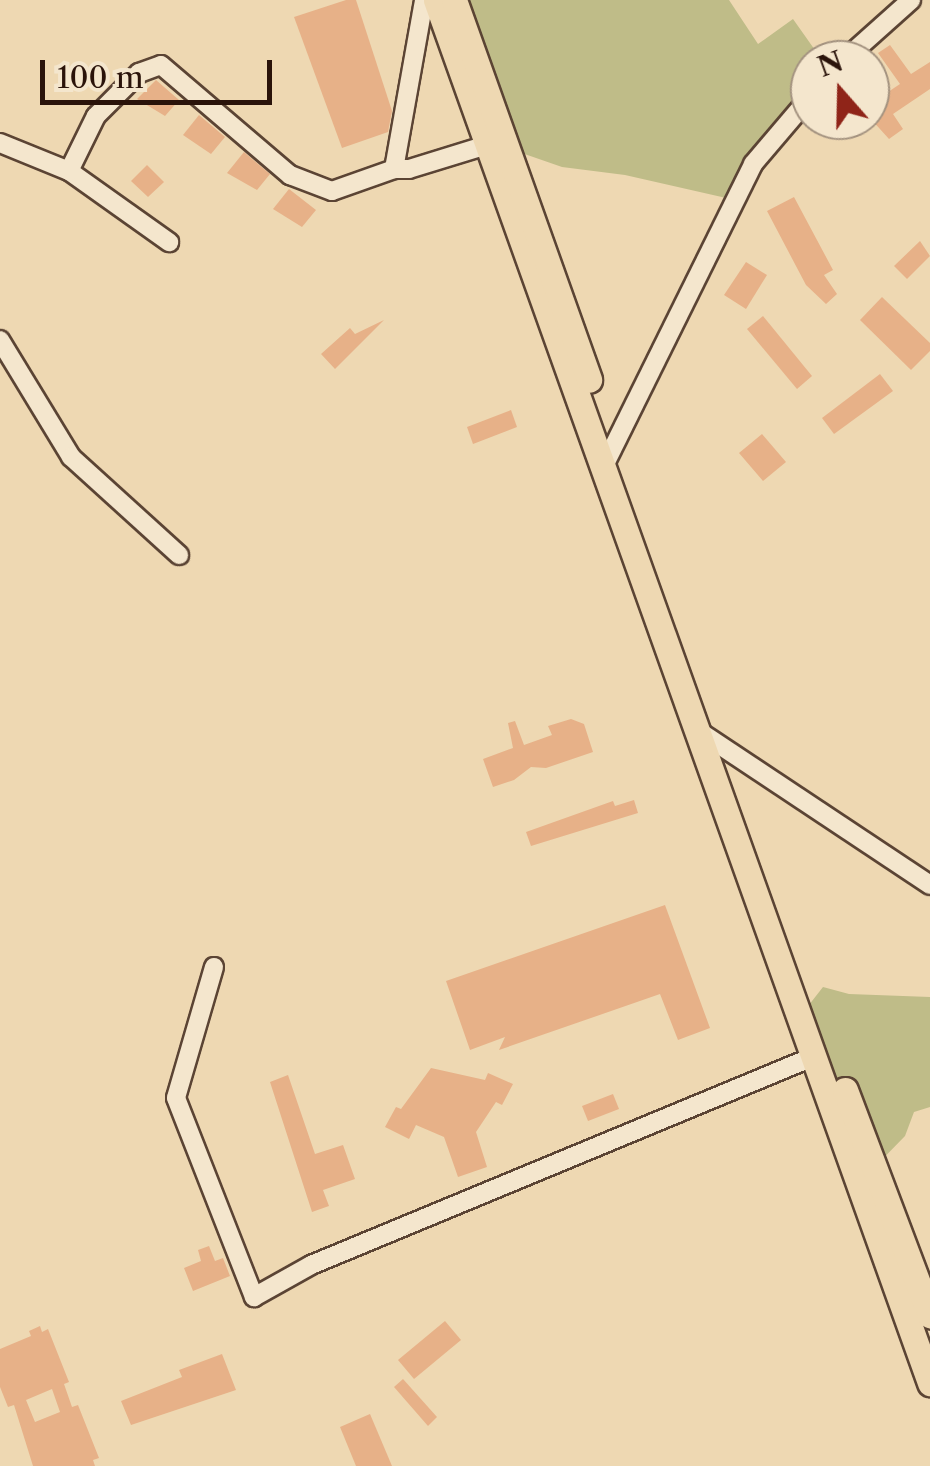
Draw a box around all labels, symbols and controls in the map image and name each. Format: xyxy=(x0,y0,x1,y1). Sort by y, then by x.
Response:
scale bar xyxy=(45,40,278,102)
north arrow xyxy=(790,40,890,140)
text: N xyxy=(813,44,848,84)
text: 100 m xyxy=(57,59,144,96)

